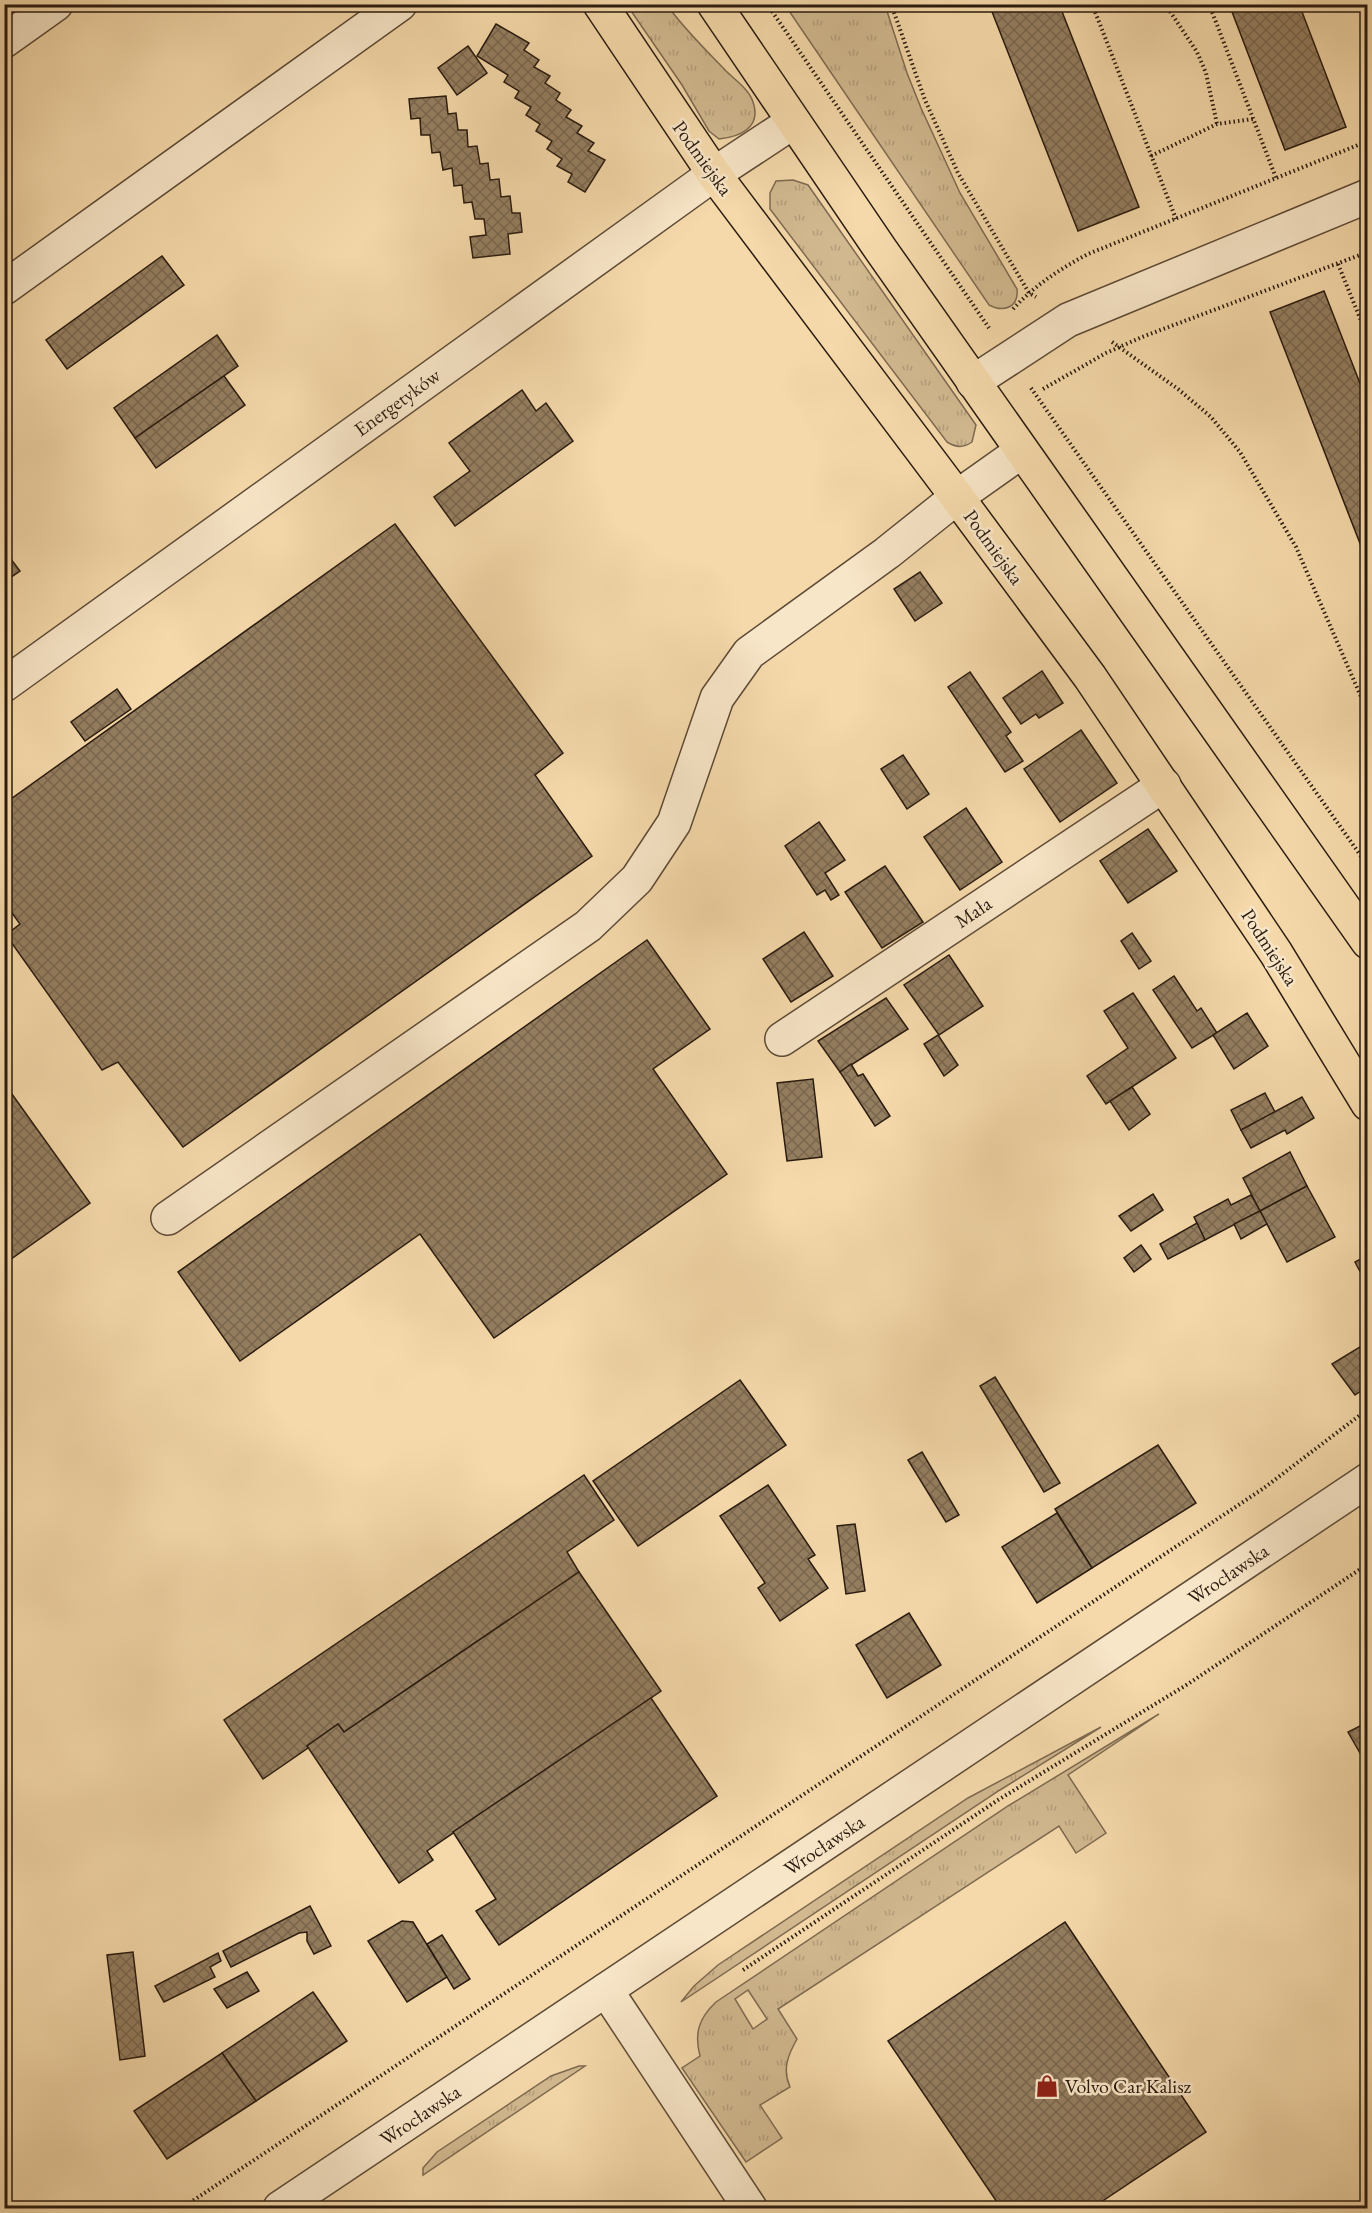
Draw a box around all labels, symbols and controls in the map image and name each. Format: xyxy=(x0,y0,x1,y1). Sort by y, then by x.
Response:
street label: Podmiejska xyxy=(667,115,739,201)
street label: Energetyków xyxy=(349,362,446,442)
street label: Podmiejska xyxy=(958,504,1030,590)
street label: Mała xyxy=(949,890,997,934)
street label: Podmiejska xyxy=(1235,904,1305,990)
street label: Wrocławska xyxy=(1183,1538,1273,1610)
street label: Wrocławska xyxy=(779,1809,869,1881)
shop icon: Volvo Car Kalisz xyxy=(1034,2073,1060,2099)
place label: Volvo Car Kalisz xyxy=(1065,2073,1192,2099)
street label: Wrocławska xyxy=(375,2079,465,2151)

